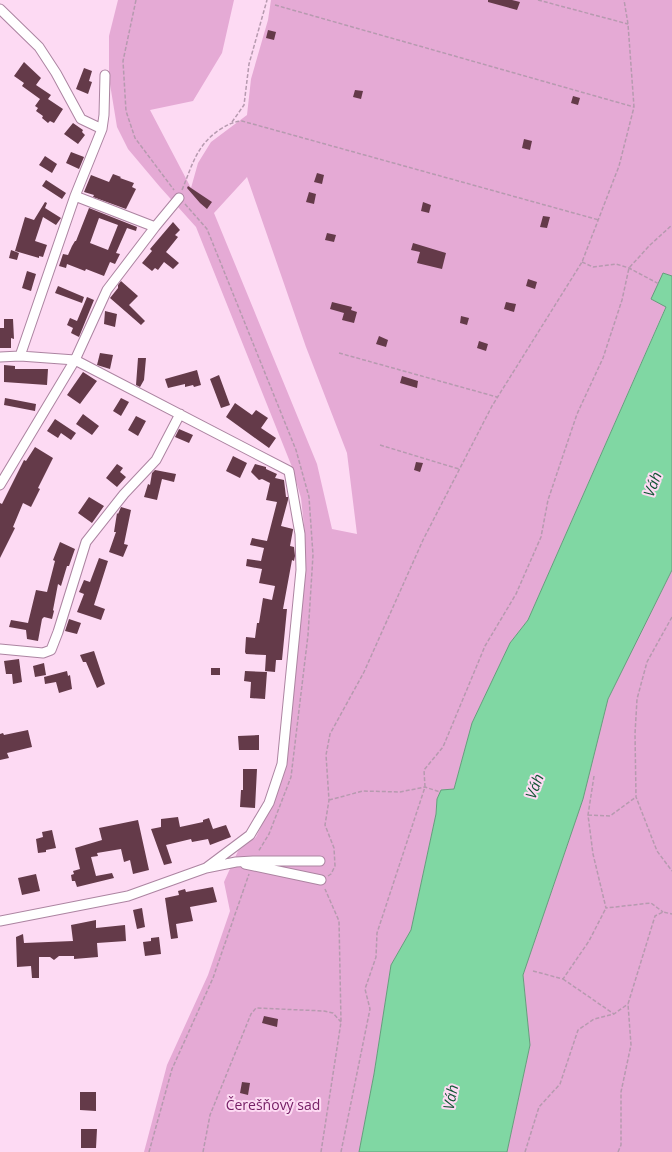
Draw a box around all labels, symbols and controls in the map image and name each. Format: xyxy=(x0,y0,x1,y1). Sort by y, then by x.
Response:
water label: Váh xyxy=(638,469,666,499)
water label: Váh xyxy=(520,771,548,801)
water label: Váh xyxy=(438,1083,462,1111)
park label: Čerešňový sad xyxy=(226,1095,320,1114)

